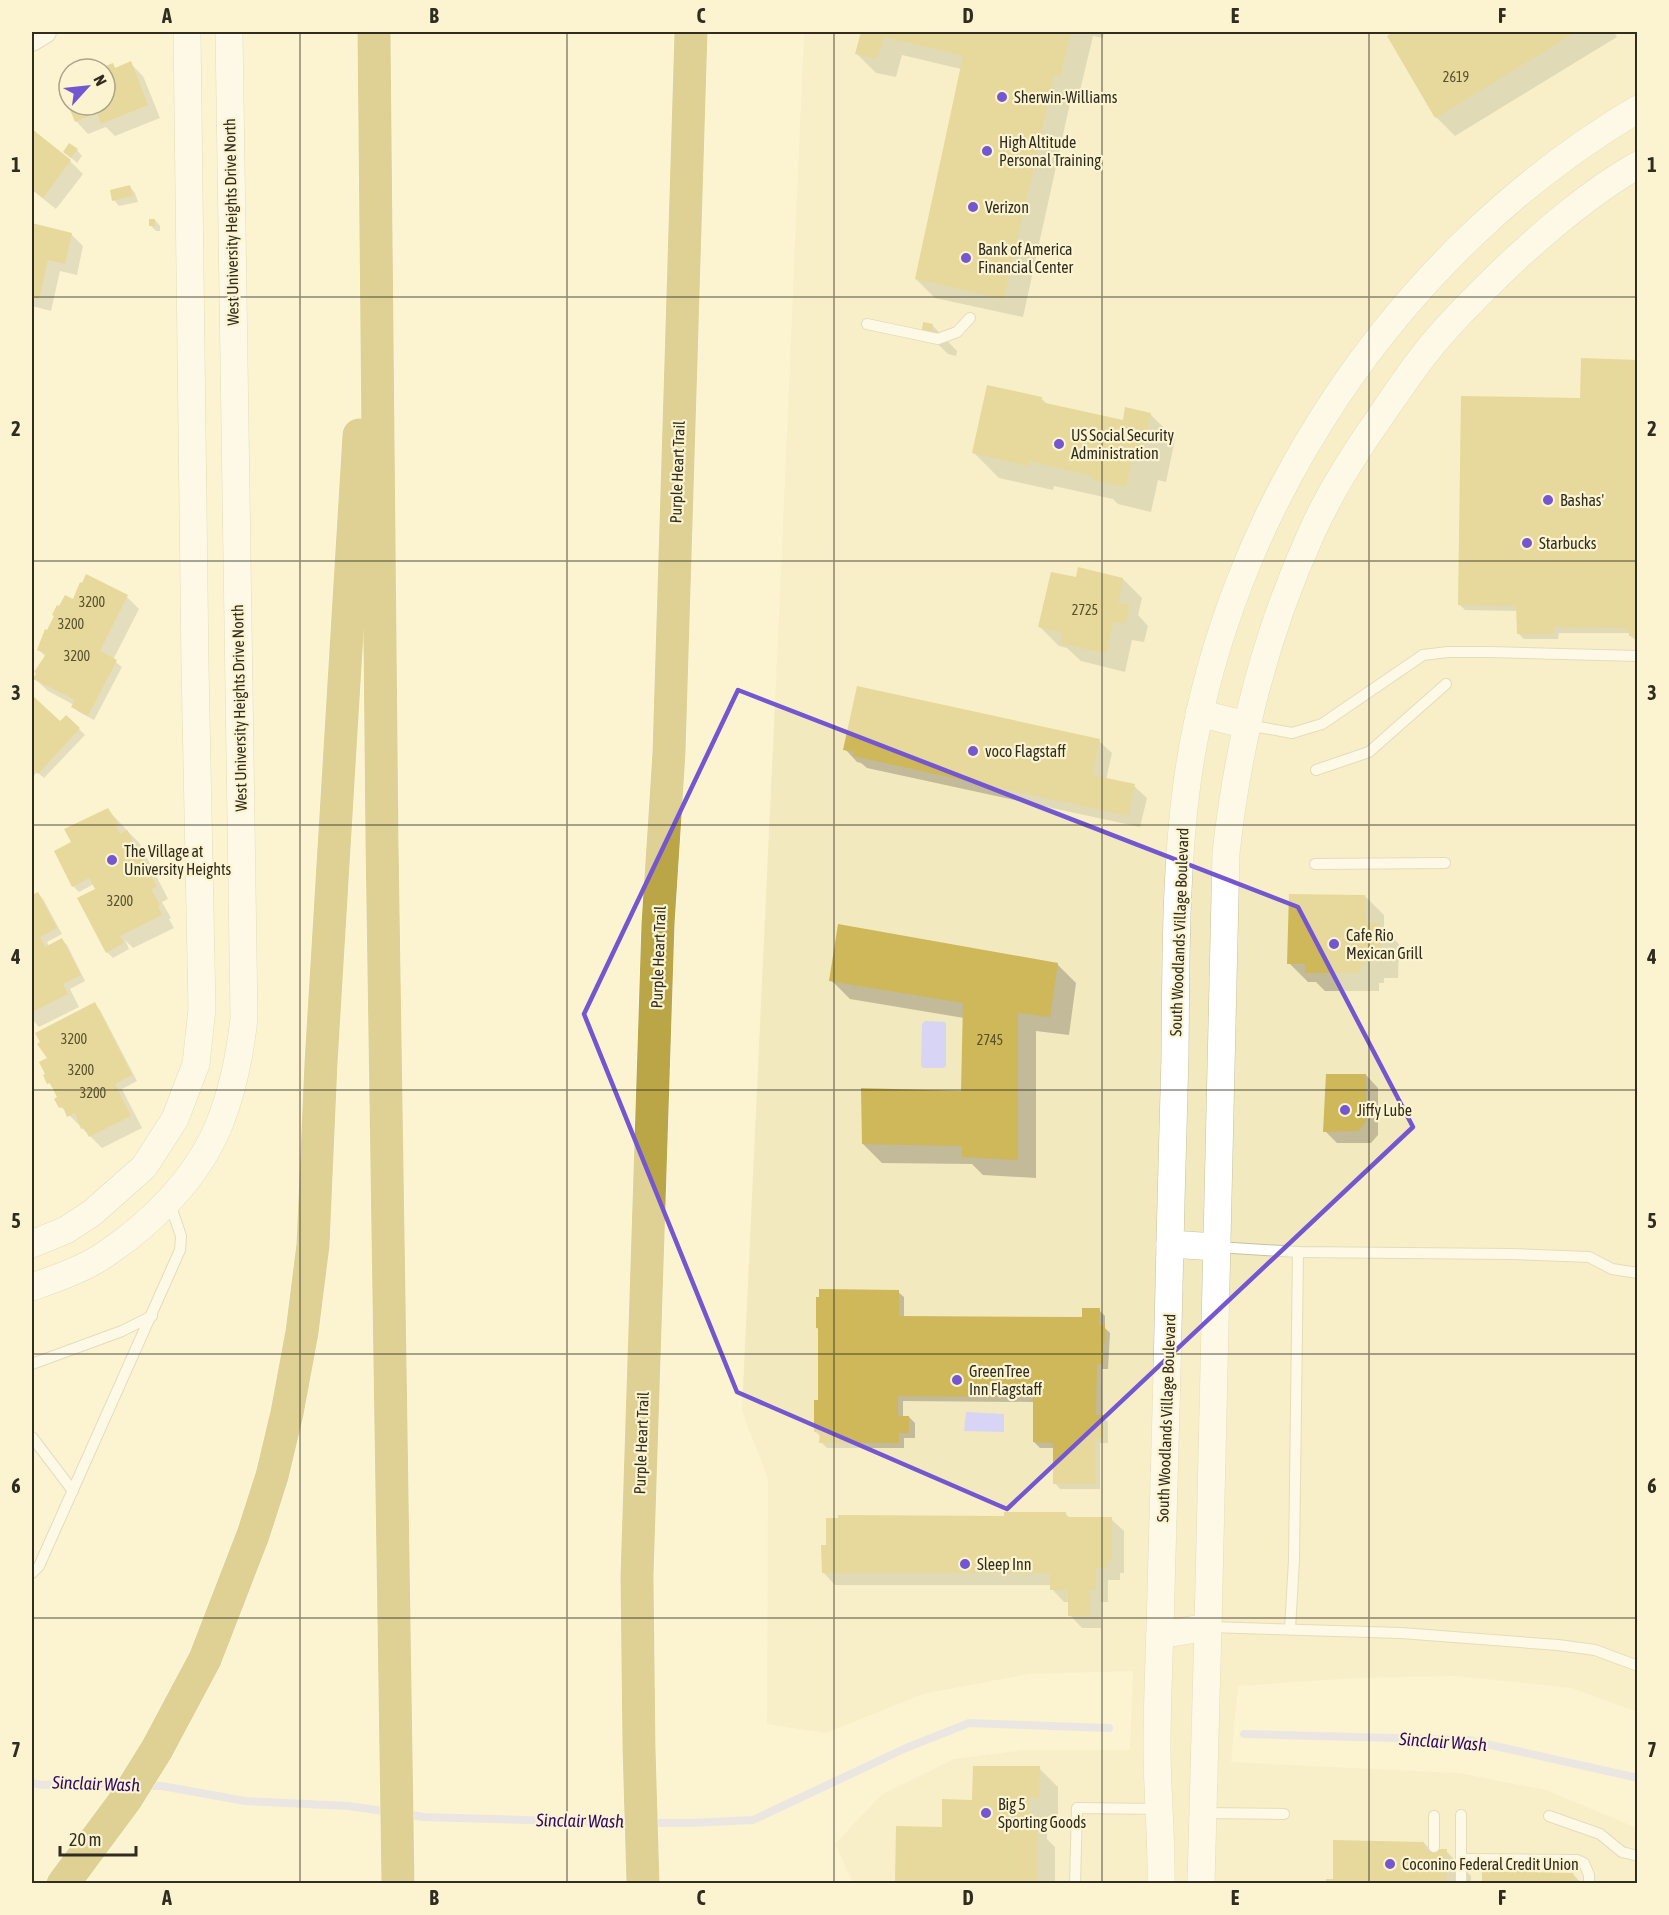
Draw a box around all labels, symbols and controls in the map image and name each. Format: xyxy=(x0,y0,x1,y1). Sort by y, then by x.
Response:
text: A xyxy=(161,4,172,27)
text: B xyxy=(429,4,439,27)
text: C xyxy=(697,4,706,27)
text: D xyxy=(962,4,974,27)
text: E xyxy=(1231,4,1240,27)
text: F xyxy=(1498,4,1506,27)
north arrow xyxy=(57,57,117,117)
house number: 2619 xyxy=(1443,69,1469,85)
text: N xyxy=(90,72,111,88)
place label: Sherwin-Williams xyxy=(1014,88,1118,106)
marker: Sherwin-Williams xyxy=(995,90,1009,104)
street label: West University Heights Drive North xyxy=(220,118,243,326)
place label: High Altitude Personal Training xyxy=(999,133,1101,170)
marker: High Altitude Personal Training xyxy=(980,144,994,158)
text: 1 xyxy=(11,153,21,176)
text: 1 xyxy=(1647,153,1657,176)
place label: Verizon xyxy=(985,198,1029,216)
marker: Verizon xyxy=(966,200,980,214)
place label: Bank of America Financial Center xyxy=(978,240,1073,276)
marker: Bank of America Financial Center xyxy=(959,251,973,265)
text: 2 xyxy=(11,417,21,440)
text: 2 xyxy=(1647,417,1657,440)
street label: Purple Heart Trail xyxy=(666,420,689,524)
place label: US Social Security Administration xyxy=(1071,426,1175,462)
marker: US Social Security Administration xyxy=(1052,437,1066,451)
place label: Bashas' xyxy=(1560,491,1605,509)
marker: Bashas' xyxy=(1541,493,1555,507)
place label: Starbucks xyxy=(1539,534,1597,552)
marker: Starbucks xyxy=(1520,536,1534,550)
house number: 3200 xyxy=(79,594,106,610)
house number: 2725 xyxy=(1072,602,1098,618)
street label: West University Heights Drive North xyxy=(228,604,251,812)
house number: 3200 xyxy=(58,616,85,632)
house number: 3200 xyxy=(64,648,91,664)
text: 3 xyxy=(11,681,21,704)
text: 3 xyxy=(1647,681,1657,704)
place label: voco Flagstaff xyxy=(985,742,1066,761)
marker: voco Flagstaff xyxy=(966,744,980,758)
street label: South Woodlands Village Boulevard xyxy=(1166,827,1193,1037)
place label: The Village at University Heights xyxy=(124,842,232,879)
marker: The Village at University Heights xyxy=(105,853,119,867)
house number: 3200 xyxy=(107,893,134,909)
street label: Purple Heart Trail xyxy=(647,905,670,1009)
place label: Cafe Rio Mexican Grill xyxy=(1346,926,1423,962)
marker: Cafe Rio Mexican Grill xyxy=(1327,937,1341,951)
text: 4 xyxy=(10,945,21,968)
text: 4 xyxy=(1646,945,1657,968)
house number: 3200 xyxy=(61,1031,88,1047)
house number: 2745 xyxy=(977,1032,1003,1048)
house number: 3200 xyxy=(68,1062,95,1078)
house number: 3200 xyxy=(80,1085,107,1101)
place label: Jiffy Lube xyxy=(1357,1101,1412,1120)
marker: Jiffy Lube xyxy=(1338,1103,1352,1117)
text: 5 xyxy=(11,1209,21,1232)
text: 5 xyxy=(1647,1209,1657,1232)
street label: South Woodlands Village Boulevard xyxy=(1153,1313,1180,1523)
place label: GreenTree Inn Flagstaff xyxy=(969,1362,1042,1399)
marker: GreenTree Inn Flagstaff xyxy=(950,1373,964,1387)
street label: Purple Heart Trail xyxy=(630,1391,653,1495)
text: 6 xyxy=(11,1474,21,1497)
text: 6 xyxy=(1647,1474,1657,1497)
place label: Sleep Inn xyxy=(977,1555,1032,1574)
marker: Sleep Inn xyxy=(958,1557,972,1571)
water label: Sinclair Wash xyxy=(1397,1728,1488,1755)
text: 7 xyxy=(11,1738,21,1761)
text: 7 xyxy=(1647,1738,1657,1761)
water label: Sinclair Wash xyxy=(51,1771,141,1796)
place label: Big 5 Sporting Goods xyxy=(998,1795,1087,1832)
marker: Big 5 Sporting Goods xyxy=(979,1806,993,1820)
water label: Sinclair Wash xyxy=(535,1809,624,1832)
scale bar xyxy=(60,1819,136,1857)
text: 20 m xyxy=(69,1829,101,1850)
place label: Coconino Federal Credit Union xyxy=(1402,1855,1579,1873)
marker: Coconino Federal Credit Union xyxy=(1383,1857,1397,1871)
text: A xyxy=(161,1886,172,1909)
text: B xyxy=(429,1886,439,1909)
text: C xyxy=(697,1886,706,1909)
text: D xyxy=(962,1886,974,1909)
text: E xyxy=(1231,1886,1240,1909)
text: F xyxy=(1498,1886,1506,1909)

